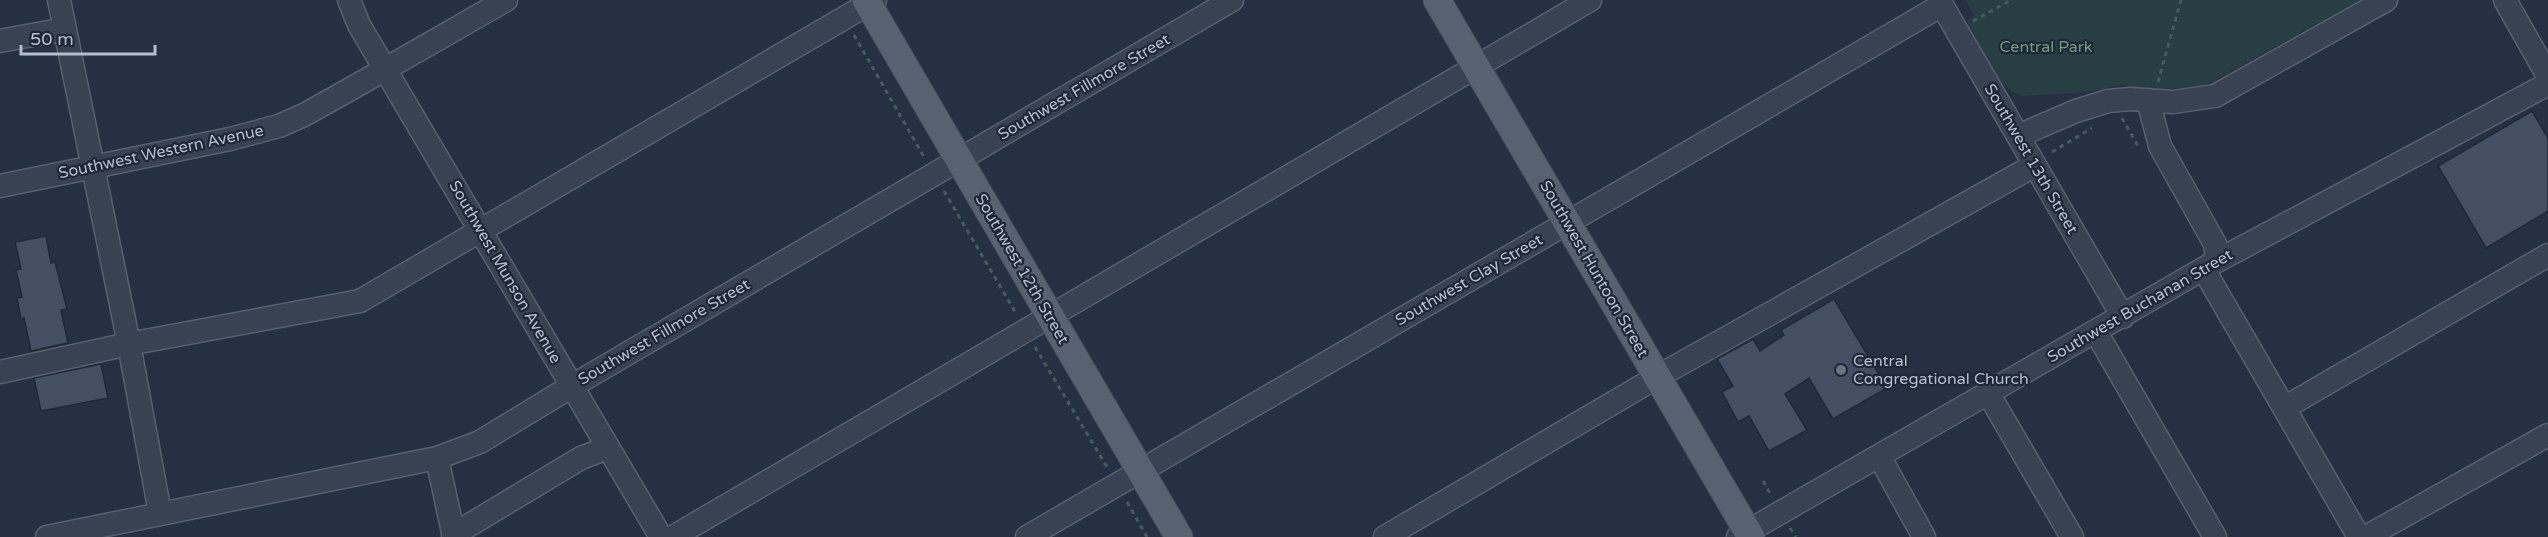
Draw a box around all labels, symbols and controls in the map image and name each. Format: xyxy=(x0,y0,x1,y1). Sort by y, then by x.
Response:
scale bar xyxy=(21,18,154,56)
text: 50 m xyxy=(30,28,74,50)
street label: Southwest Fillmore Street xyxy=(994,30,1174,144)
park label: Central Park xyxy=(1999,37,2093,57)
street label: Southwest 13th Street xyxy=(1980,80,2082,238)
street label: Southwest Western Avenue xyxy=(57,120,265,184)
street label: Southwest Munson Avenue xyxy=(444,177,566,367)
street label: Southwest Huntoon Street xyxy=(1535,177,1653,361)
street label: Southwest 12th Street xyxy=(971,190,1073,348)
street label: Southwest Clay Street xyxy=(1392,230,1546,330)
street label: Southwest Buchanan Street xyxy=(2044,245,2236,367)
street label: Southwest Fillmore Street xyxy=(574,275,754,389)
place label: Central Congregational Church xyxy=(1853,351,2029,389)
marker: Central Congregational Church xyxy=(1834,363,1848,377)

